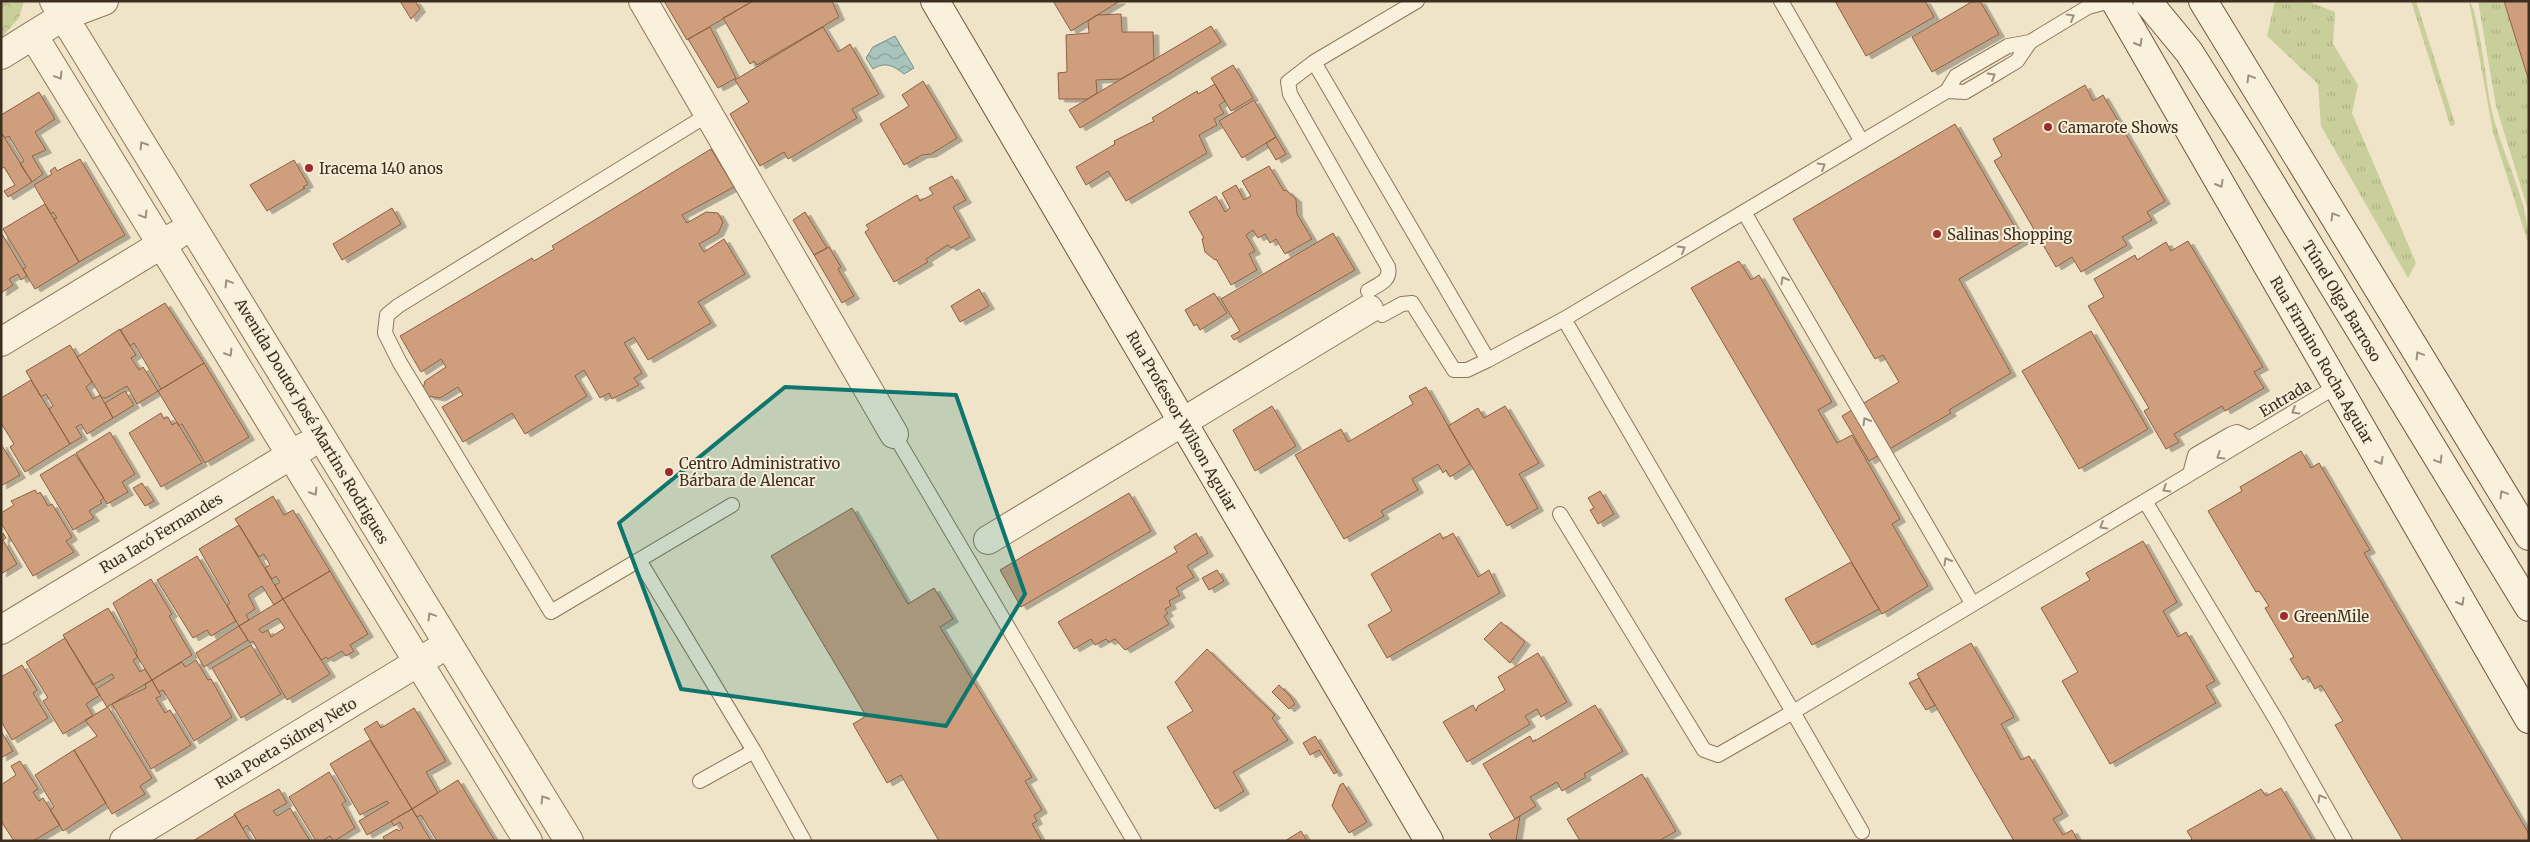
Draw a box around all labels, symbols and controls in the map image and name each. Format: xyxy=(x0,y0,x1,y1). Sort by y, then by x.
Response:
one-way arrow xyxy=(2066,14,2075,24)
one-way arrow xyxy=(2133,38,2143,47)
one-way arrow xyxy=(52,71,62,80)
one-way arrow xyxy=(1986,73,1995,83)
one-way arrow xyxy=(2246,74,2256,83)
place label: Camarote Shows xyxy=(2058,118,2178,137)
marker: Camarote Shows xyxy=(2042,121,2054,133)
one-way arrow xyxy=(139,141,149,150)
place label: Iracema 140 anos xyxy=(319,159,443,178)
marker: Iracema 140 anos xyxy=(303,162,315,174)
one-way arrow xyxy=(1816,162,1825,172)
one-way arrow xyxy=(2214,179,2224,188)
one-way arrow xyxy=(137,210,147,219)
one-way arrow xyxy=(2331,213,2341,222)
place label: Salinas Shopping xyxy=(1947,225,2072,244)
marker: Salinas Shopping xyxy=(1931,228,1943,240)
street label: Túnel Olga Barroso xyxy=(2298,237,2386,365)
one-way arrow xyxy=(1677,245,1686,255)
street label: Rua Firmino Rocha Aguiar xyxy=(2266,273,2378,448)
one-way arrow xyxy=(1780,277,1790,286)
one-way arrow xyxy=(224,280,234,289)
street label: Avenida Doutor José Martins Rodrigues xyxy=(230,294,393,547)
street label: Rua Professor Wilson Aguiar xyxy=(1122,327,1242,515)
one-way arrow xyxy=(223,348,232,357)
one-way arrow xyxy=(2415,352,2425,361)
street label: Entrada xyxy=(2256,375,2314,421)
one-way arrow xyxy=(2291,404,2300,414)
one-way arrow xyxy=(1862,417,1872,426)
one-way arrow xyxy=(2216,449,2225,459)
place label: Centro Administrativo Bárbara de Alencar xyxy=(679,454,841,490)
one-way arrow xyxy=(2432,455,2442,464)
one-way arrow xyxy=(2374,456,2384,465)
marker: Centro Administrativo Bárbara de Alencar xyxy=(663,466,675,478)
one-way arrow xyxy=(2162,482,2171,492)
one-way arrow xyxy=(308,486,318,495)
street label: Rua Iacó Fernandes xyxy=(96,489,226,577)
one-way arrow xyxy=(2500,490,2510,499)
one-way arrow xyxy=(2100,519,2109,529)
one-way arrow xyxy=(1944,558,1954,567)
one-way arrow xyxy=(2455,597,2465,606)
place label: GreenMile xyxy=(2294,607,2369,626)
marker: GreenMile xyxy=(2278,610,2290,622)
one-way arrow xyxy=(428,613,438,622)
street label: Rua Poeta Sidney Neto xyxy=(212,693,360,793)
one-way arrow xyxy=(2317,795,2327,804)
one-way arrow xyxy=(540,796,550,805)

